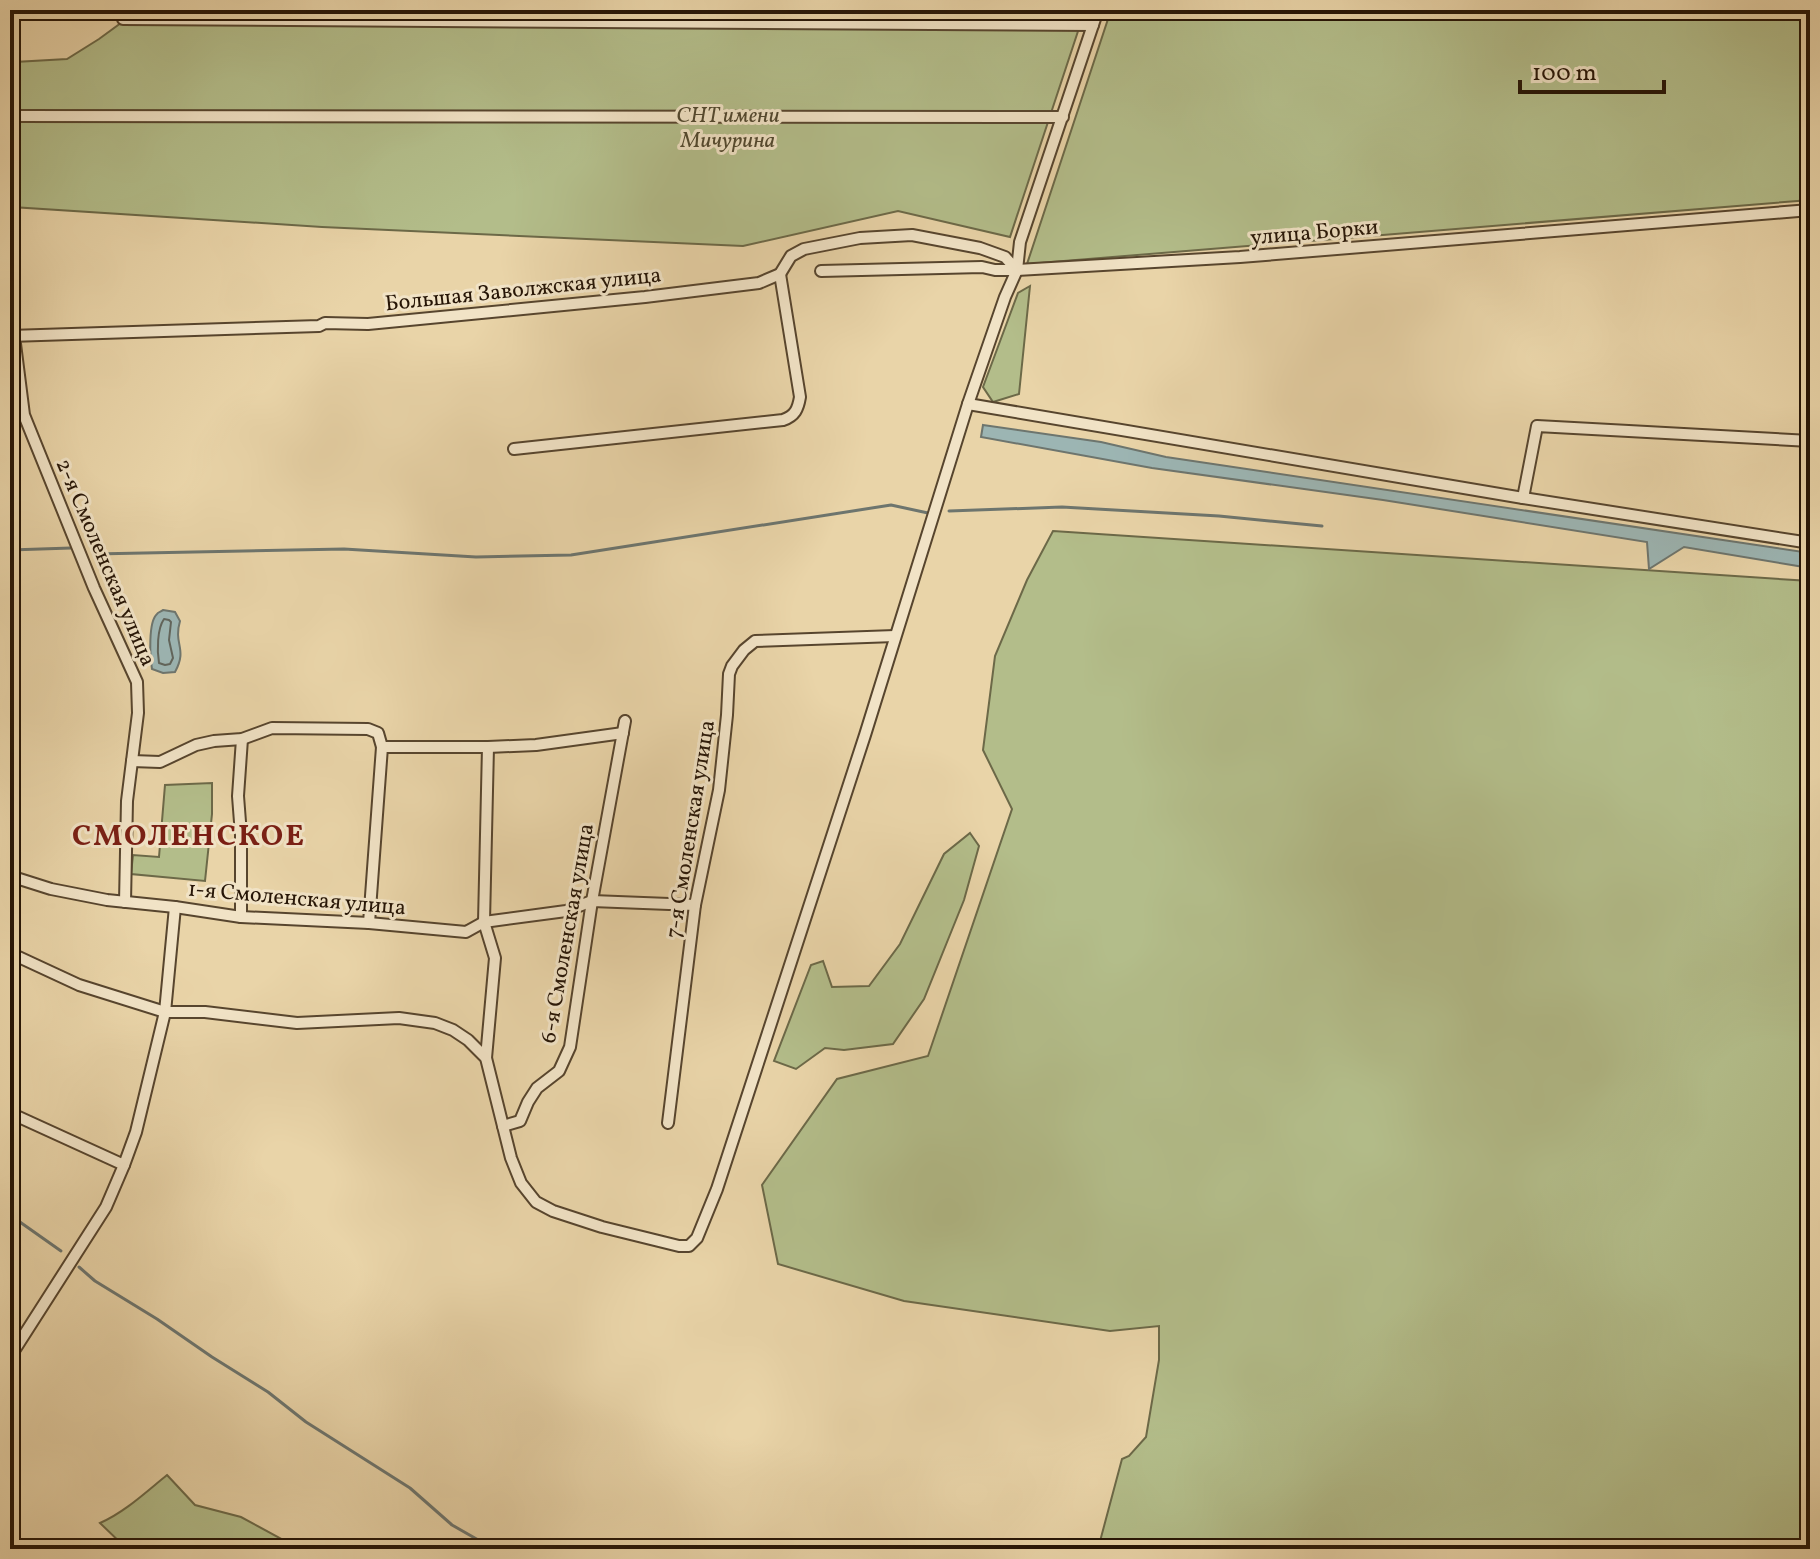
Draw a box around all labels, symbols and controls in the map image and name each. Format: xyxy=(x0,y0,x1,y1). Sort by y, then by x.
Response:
scale bar xyxy=(1520,44,1664,94)
text: 100 m xyxy=(1532,57,1597,91)
park label: СНТ имени Мичурина xyxy=(676,101,780,157)
street label: улица Борки xyxy=(1249,212,1380,255)
street label: Большая Заволжская улица xyxy=(384,261,663,320)
street label: 2-я Смоленская улица xyxy=(47,454,163,672)
street label: 7-я Смоленская улица xyxy=(659,718,724,941)
district label: СМОЛЕНСКОЕ xyxy=(72,816,306,858)
street label: 6-я Смоленская улица xyxy=(534,821,603,1046)
street label: 1-я Смоленская улица xyxy=(186,875,407,924)

